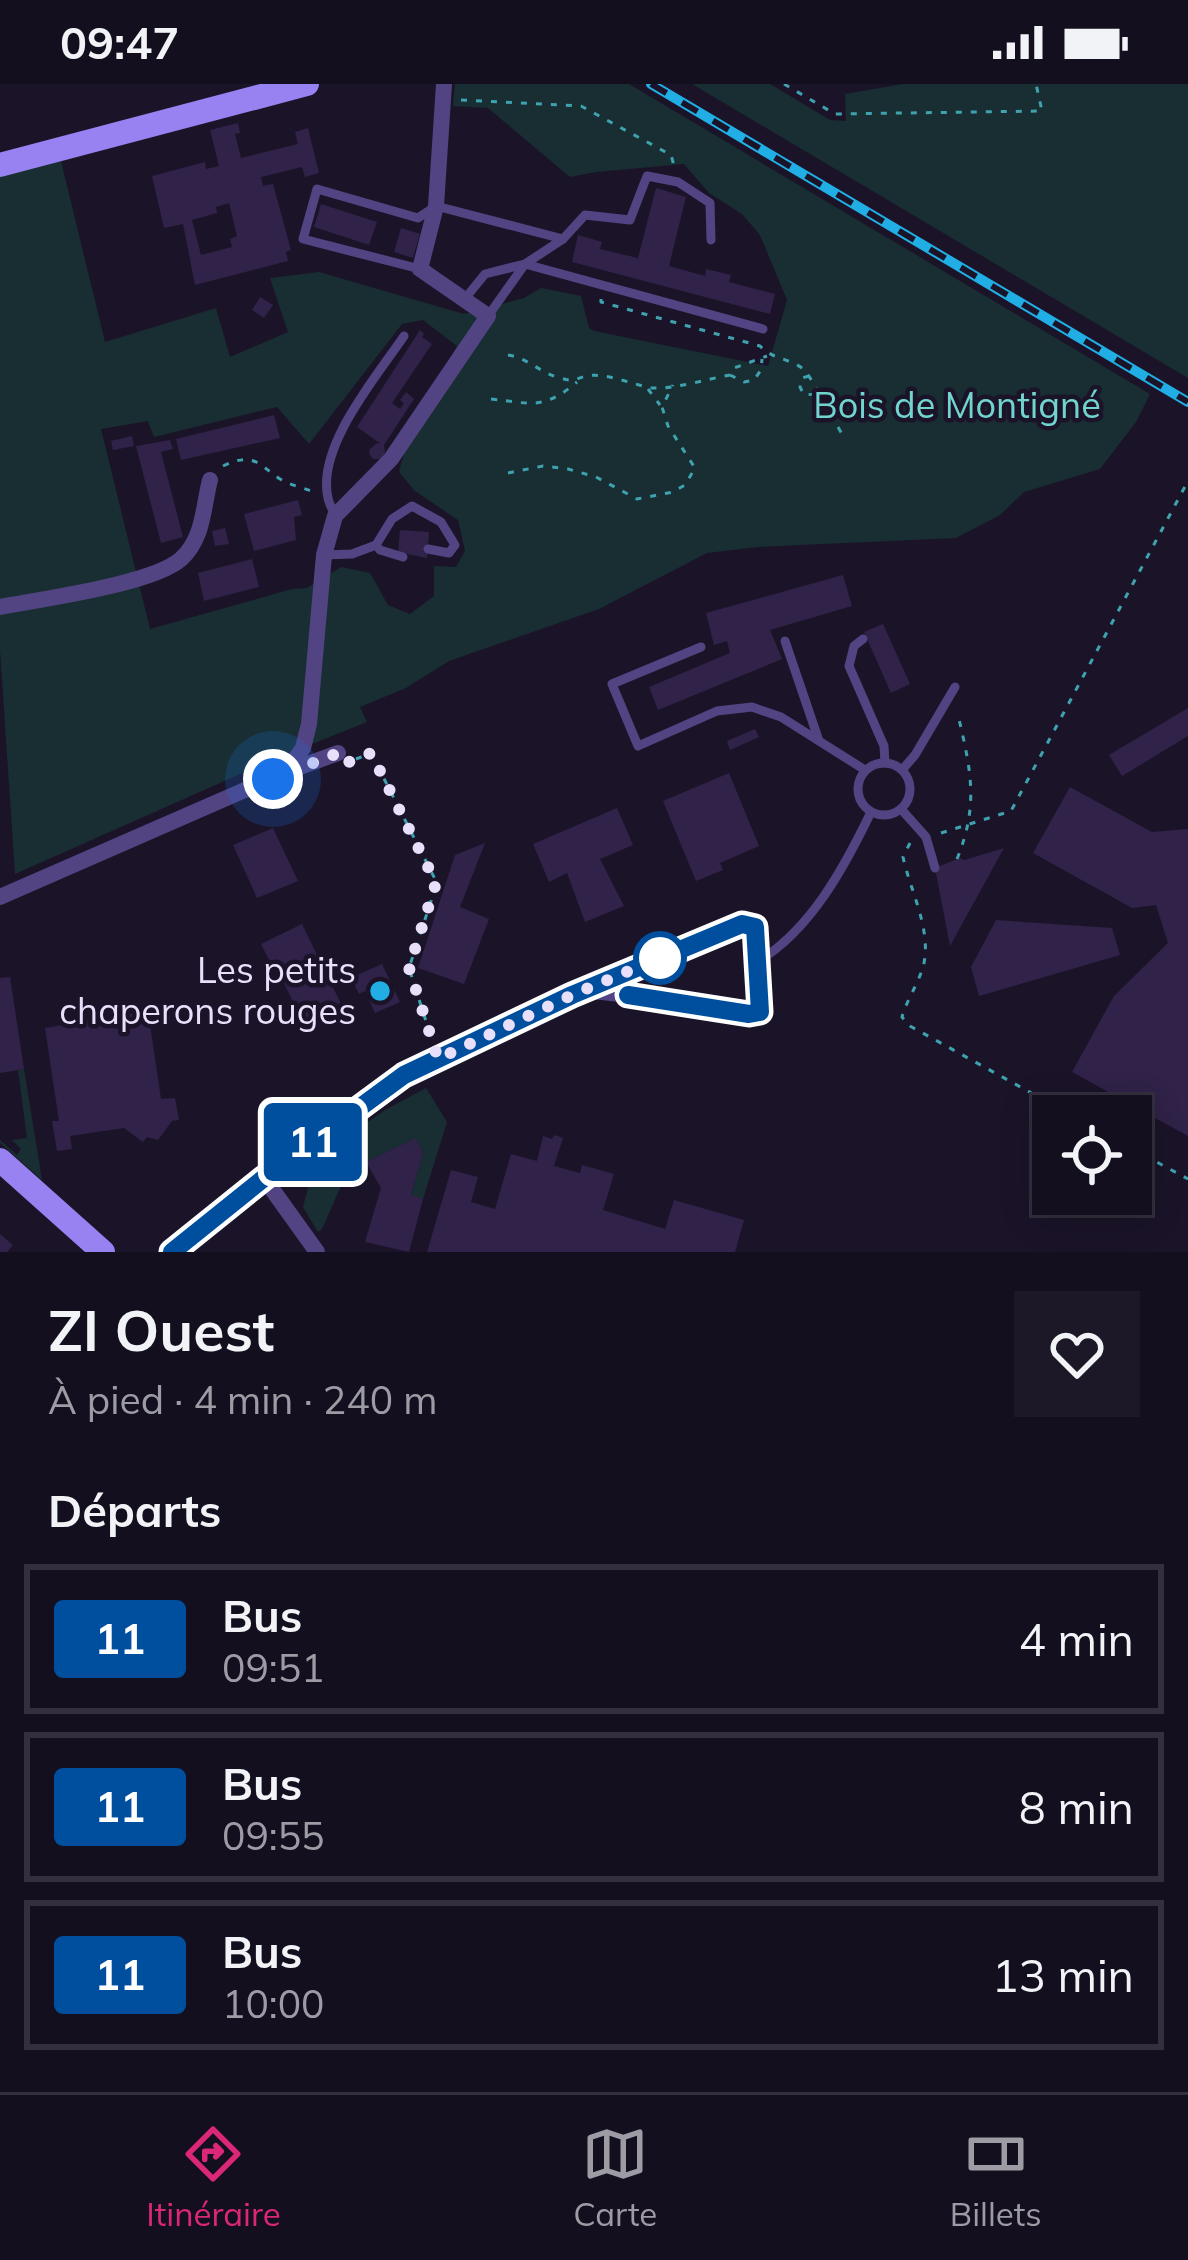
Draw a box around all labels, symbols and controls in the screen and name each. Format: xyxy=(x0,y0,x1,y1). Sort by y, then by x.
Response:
text: 09:47 xyxy=(60,14,179,70)
park label: Bois de Montigné xyxy=(813,382,1101,427)
your location xyxy=(243,749,303,809)
unlabelled marker xyxy=(635,933,685,983)
place label: Les petits chaperons rouges xyxy=(59,947,356,1033)
marker: Les petits chaperons rouges xyxy=(367,978,393,1004)
map controls xyxy=(1032,1095,1152,1215)
button: locate xyxy=(1032,1095,1152,1215)
line badge: 11 xyxy=(259,1103,367,1181)
text: 11 xyxy=(288,1115,338,1168)
button: heart xyxy=(1014,1291,1140,1417)
text: ZI Ouest xyxy=(48,1294,274,1365)
text: À pied · 4 min · 240 m xyxy=(48,1375,437,1424)
text: Départs xyxy=(48,1482,221,1538)
text: Bus xyxy=(222,1587,302,1643)
text: 4 min xyxy=(1019,1611,1134,1667)
text: 11 xyxy=(95,1612,145,1665)
text: 09:51 xyxy=(222,1643,325,1692)
text: Bus xyxy=(222,1755,302,1811)
text: 8 min xyxy=(1019,1779,1134,1835)
text: 11 xyxy=(95,1780,145,1833)
text: 09:55 xyxy=(222,1811,325,1860)
text: Bus xyxy=(222,1923,302,1979)
text: 13 min xyxy=(992,1947,1134,2003)
text: 11 xyxy=(95,1948,145,2001)
text: 10:00 xyxy=(222,1979,325,2028)
tab: Itinéraire xyxy=(146,2121,281,2234)
tab: Carte xyxy=(573,2121,657,2234)
tab: Billets xyxy=(950,2121,1042,2234)

